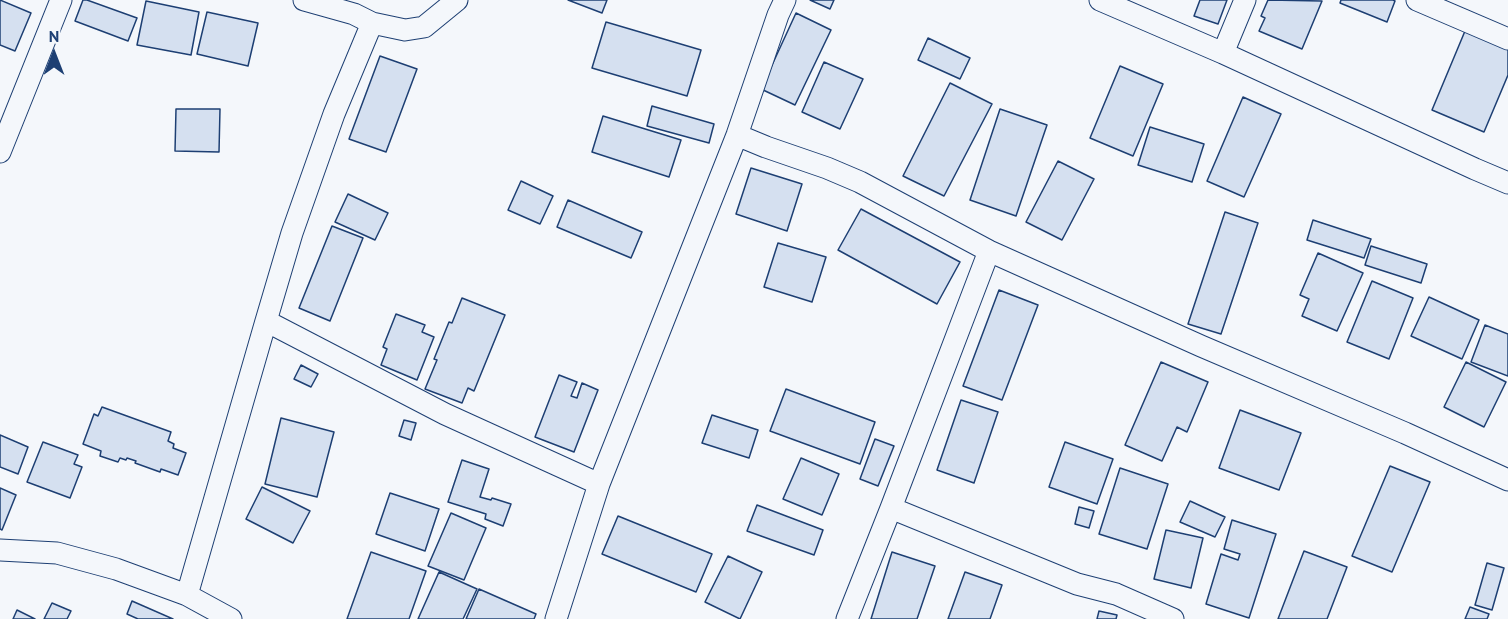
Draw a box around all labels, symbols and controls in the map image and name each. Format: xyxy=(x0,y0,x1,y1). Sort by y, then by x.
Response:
north arrow xyxy=(24,24,84,84)
text: N xyxy=(49,26,59,46)

